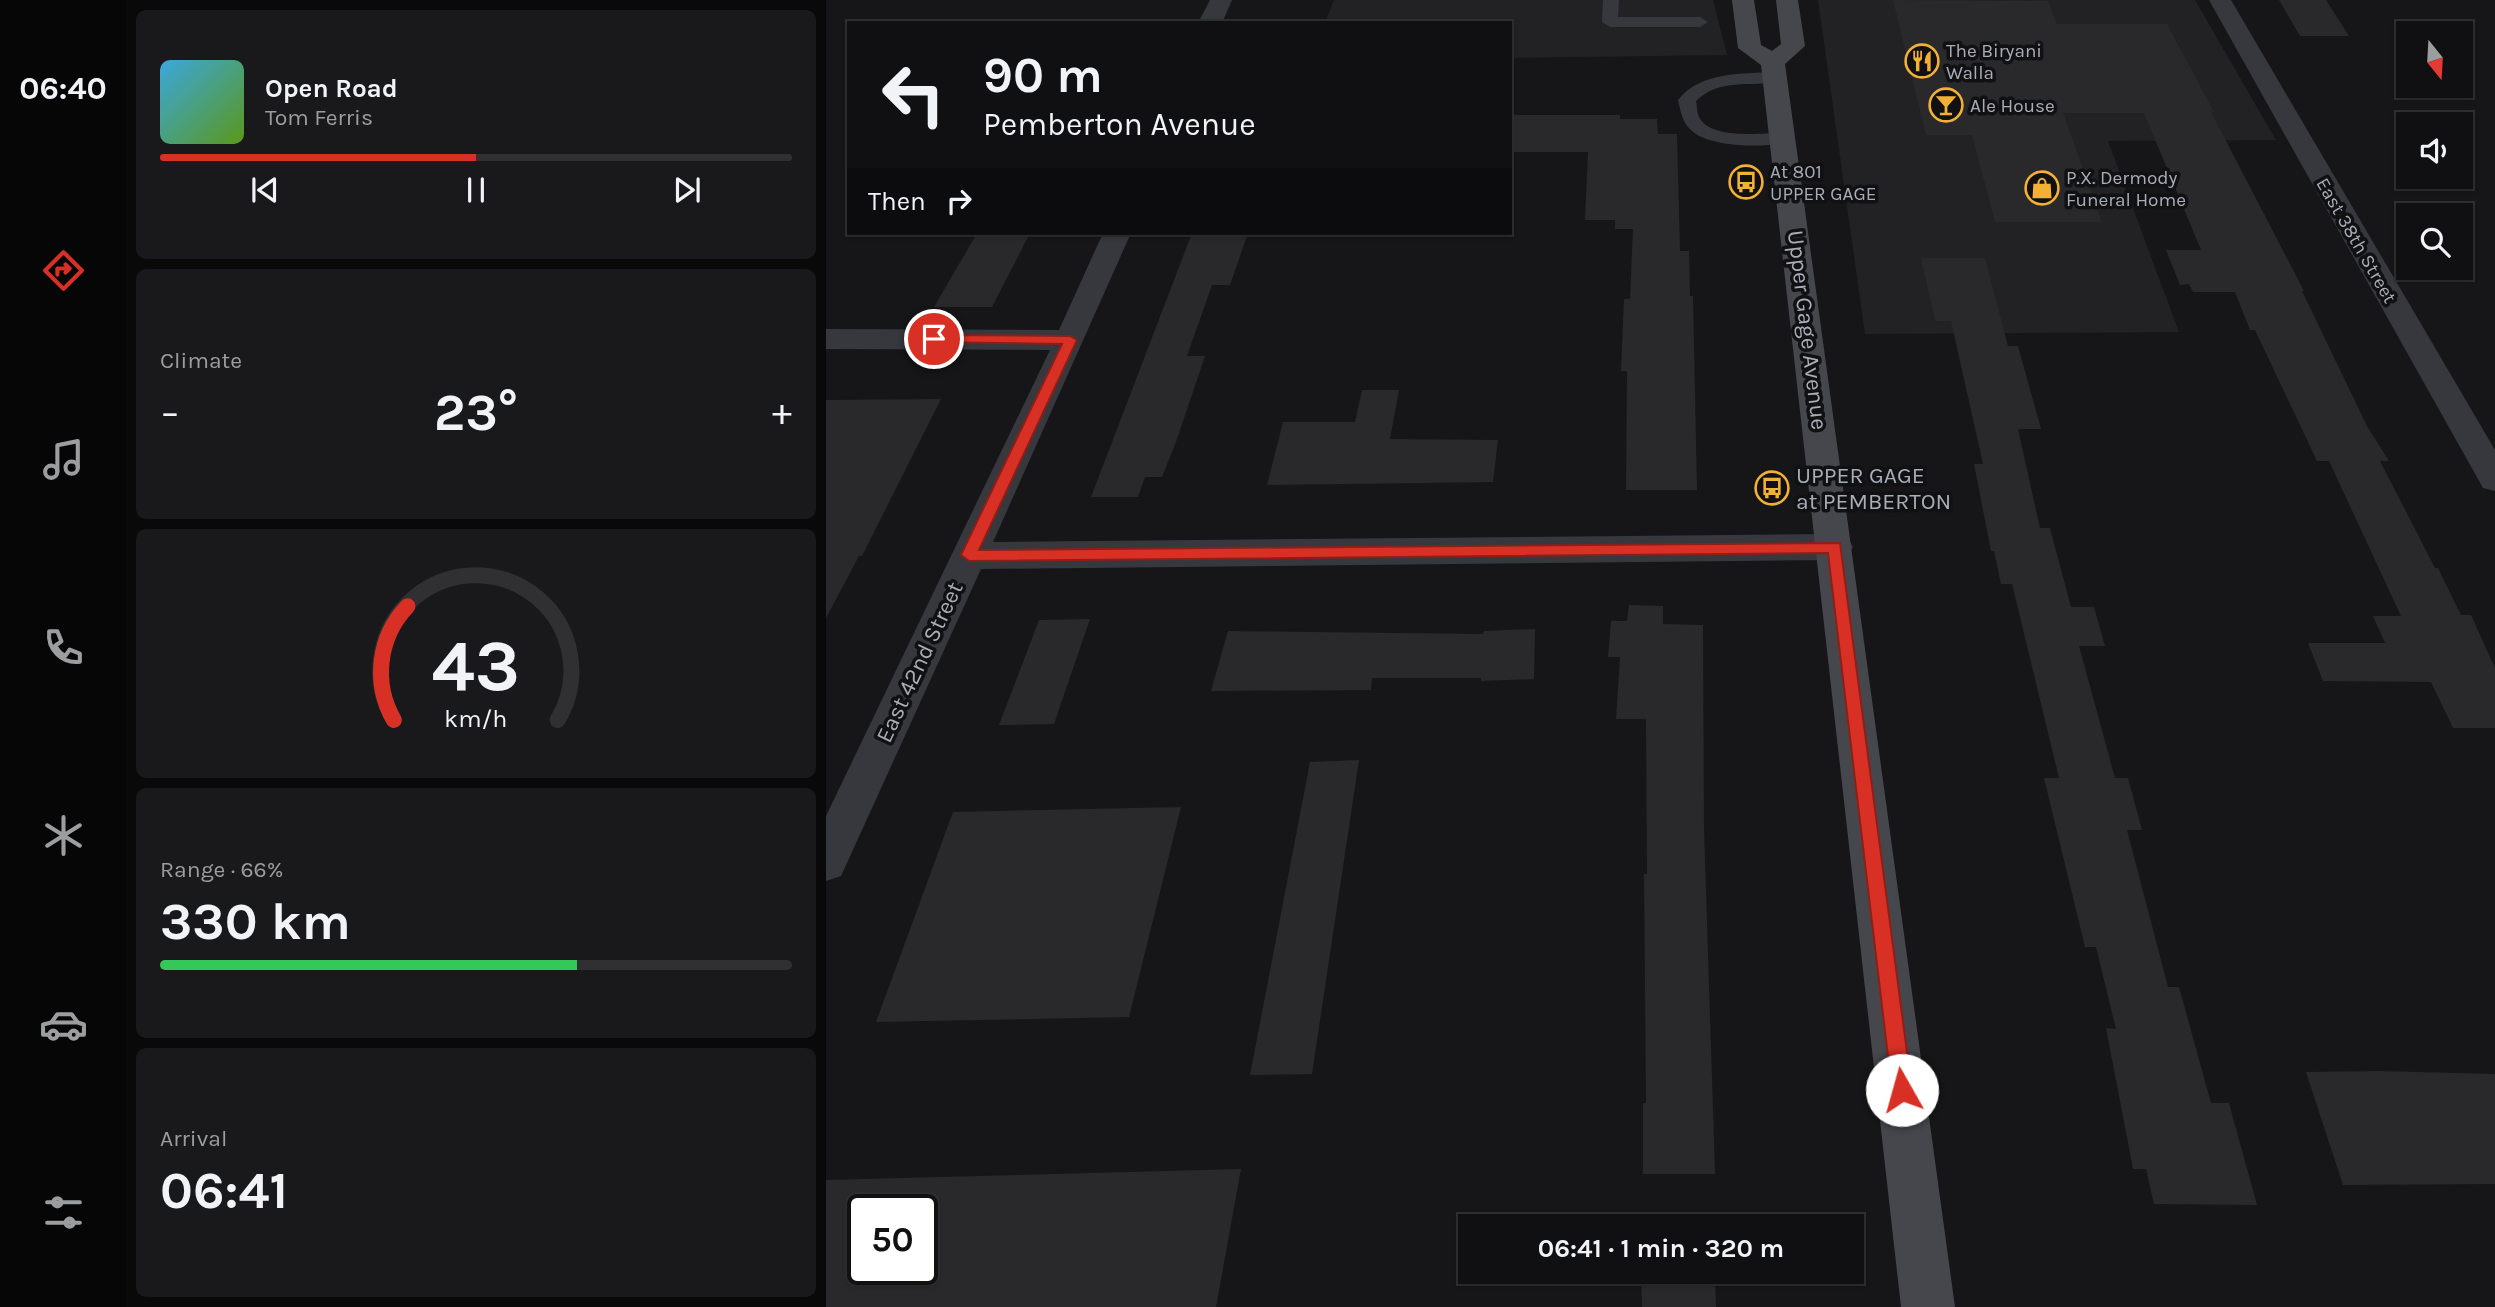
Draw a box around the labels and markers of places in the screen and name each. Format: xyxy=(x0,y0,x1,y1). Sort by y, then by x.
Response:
place label: The Biryani Walla xyxy=(1946,40,2042,84)
restaurant icon: The Biryani Walla xyxy=(1903,42,1941,80)
bar icon: Ale House xyxy=(1927,86,1965,124)
place label: Ale House xyxy=(1970,95,2055,117)
place label: At 801 UPPER GAGE xyxy=(1770,161,1876,205)
bus stop icon: At 801 UPPER GAGE xyxy=(1727,163,1765,201)
place label: P.X. Dermody Funeral Home xyxy=(2066,167,2186,211)
shop icon: P.X. Dermody Funeral Home xyxy=(2023,169,2061,207)
pin xyxy=(904,309,964,369)
place label: UPPER GAGE at PEMBERTON xyxy=(1796,462,1951,515)
bus stop icon: UPPER GAGE at PEMBERTON xyxy=(1753,469,1791,507)

